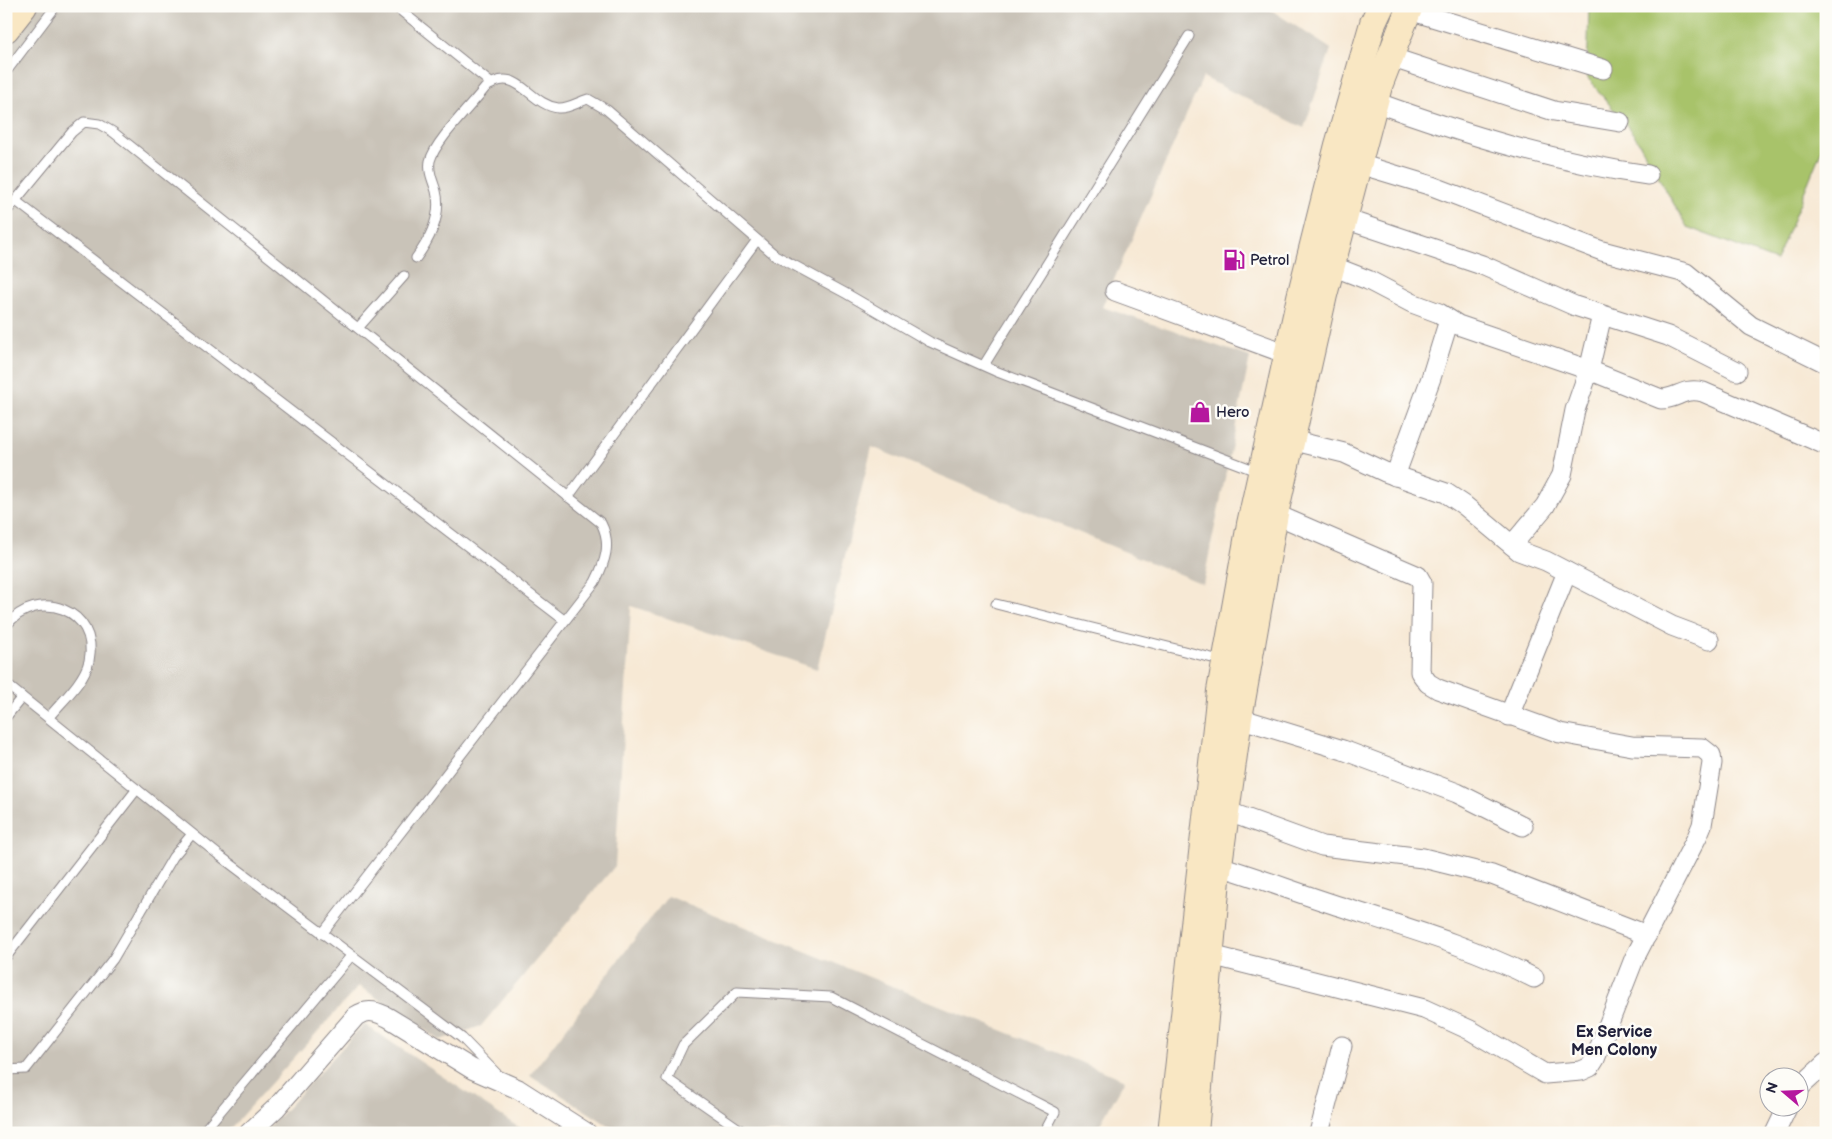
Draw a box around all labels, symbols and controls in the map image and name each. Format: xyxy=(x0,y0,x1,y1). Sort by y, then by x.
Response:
fuel station icon: Petrol xyxy=(1221,247,1247,273)
place label: Petrol xyxy=(1250,251,1289,270)
shop icon: Hero xyxy=(1187,399,1213,425)
place label: Hero xyxy=(1216,403,1250,422)
district label: Ex Service Men Colony xyxy=(1571,1023,1658,1060)
north arrow xyxy=(1760,1066,1810,1116)
text: N xyxy=(1762,1080,1782,1096)

